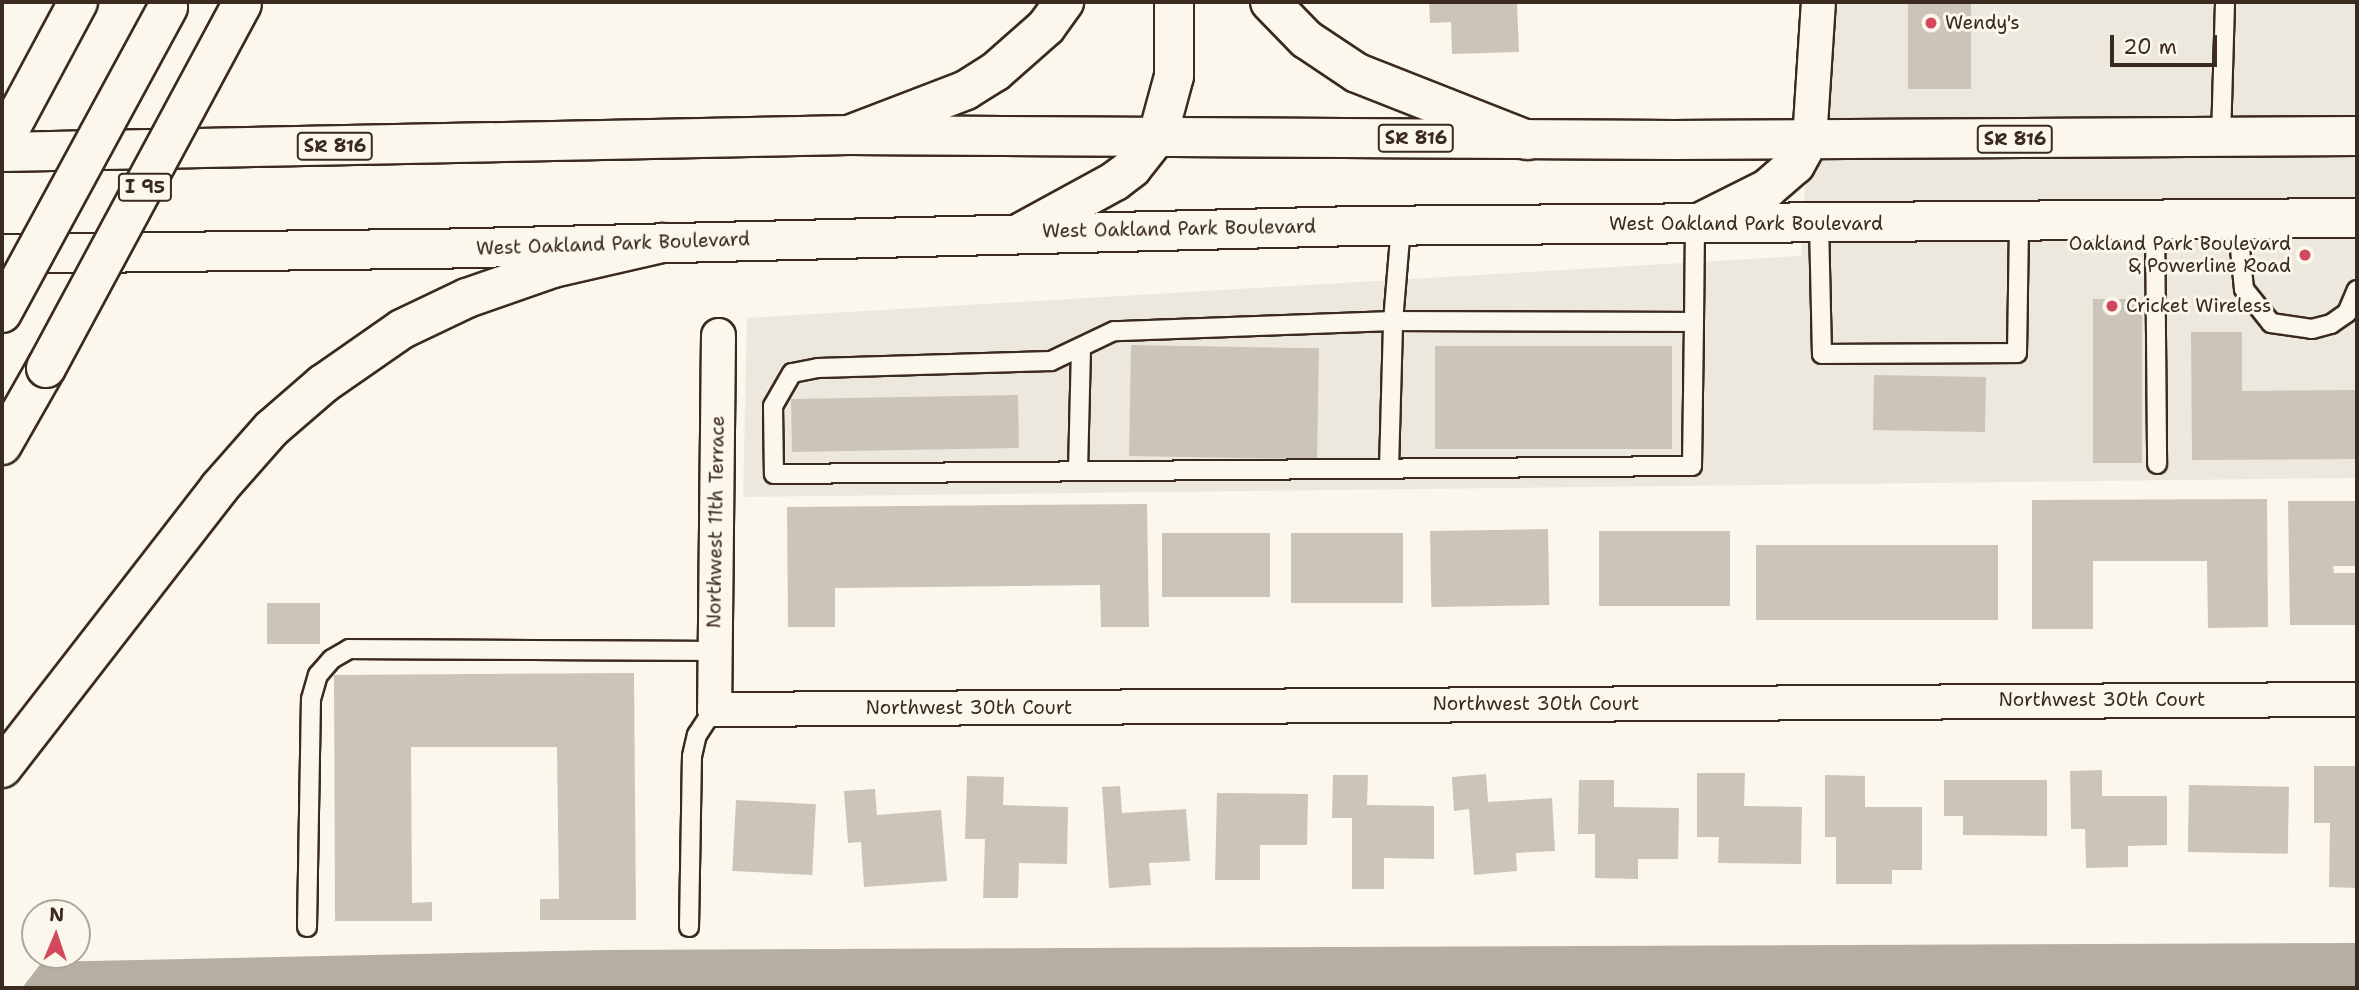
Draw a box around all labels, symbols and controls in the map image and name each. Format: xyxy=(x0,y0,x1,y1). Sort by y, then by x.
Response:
place label: Wendy's xyxy=(1945,12,2020,34)
marker: Wendy's xyxy=(1923,15,1939,31)
scale bar xyxy=(2114,21,2221,65)
text: 20 m xyxy=(2123,33,2177,61)
road number: SR 816 xyxy=(1378,124,1454,153)
road number: SR 816 xyxy=(1976,124,2054,154)
road number: SR 816 xyxy=(296,132,374,160)
road number: I 95 xyxy=(117,172,173,202)
street label: West Oakland Park Boulevard xyxy=(1609,213,1883,235)
street label: West Oakland Park Boulevard xyxy=(1042,215,1316,243)
street label: West Oakland Park Boulevard xyxy=(476,228,750,260)
place label: Oakland Park Boulevard & Powerline Road xyxy=(2069,233,2291,277)
marker: Oakland Park Boulevard & Powerline Road xyxy=(2297,247,2313,263)
place label: Cricket Wireless xyxy=(2126,295,2271,317)
marker: Cricket Wireless xyxy=(2104,298,2120,314)
street label: Northwest 11th Terrace xyxy=(703,415,729,629)
street label: Northwest 30th Court xyxy=(1999,689,2205,711)
street label: Northwest 30th Court xyxy=(1433,693,1639,715)
street label: Northwest 30th Court xyxy=(866,697,1072,719)
north arrow xyxy=(21,899,91,969)
text: N xyxy=(49,902,65,927)

